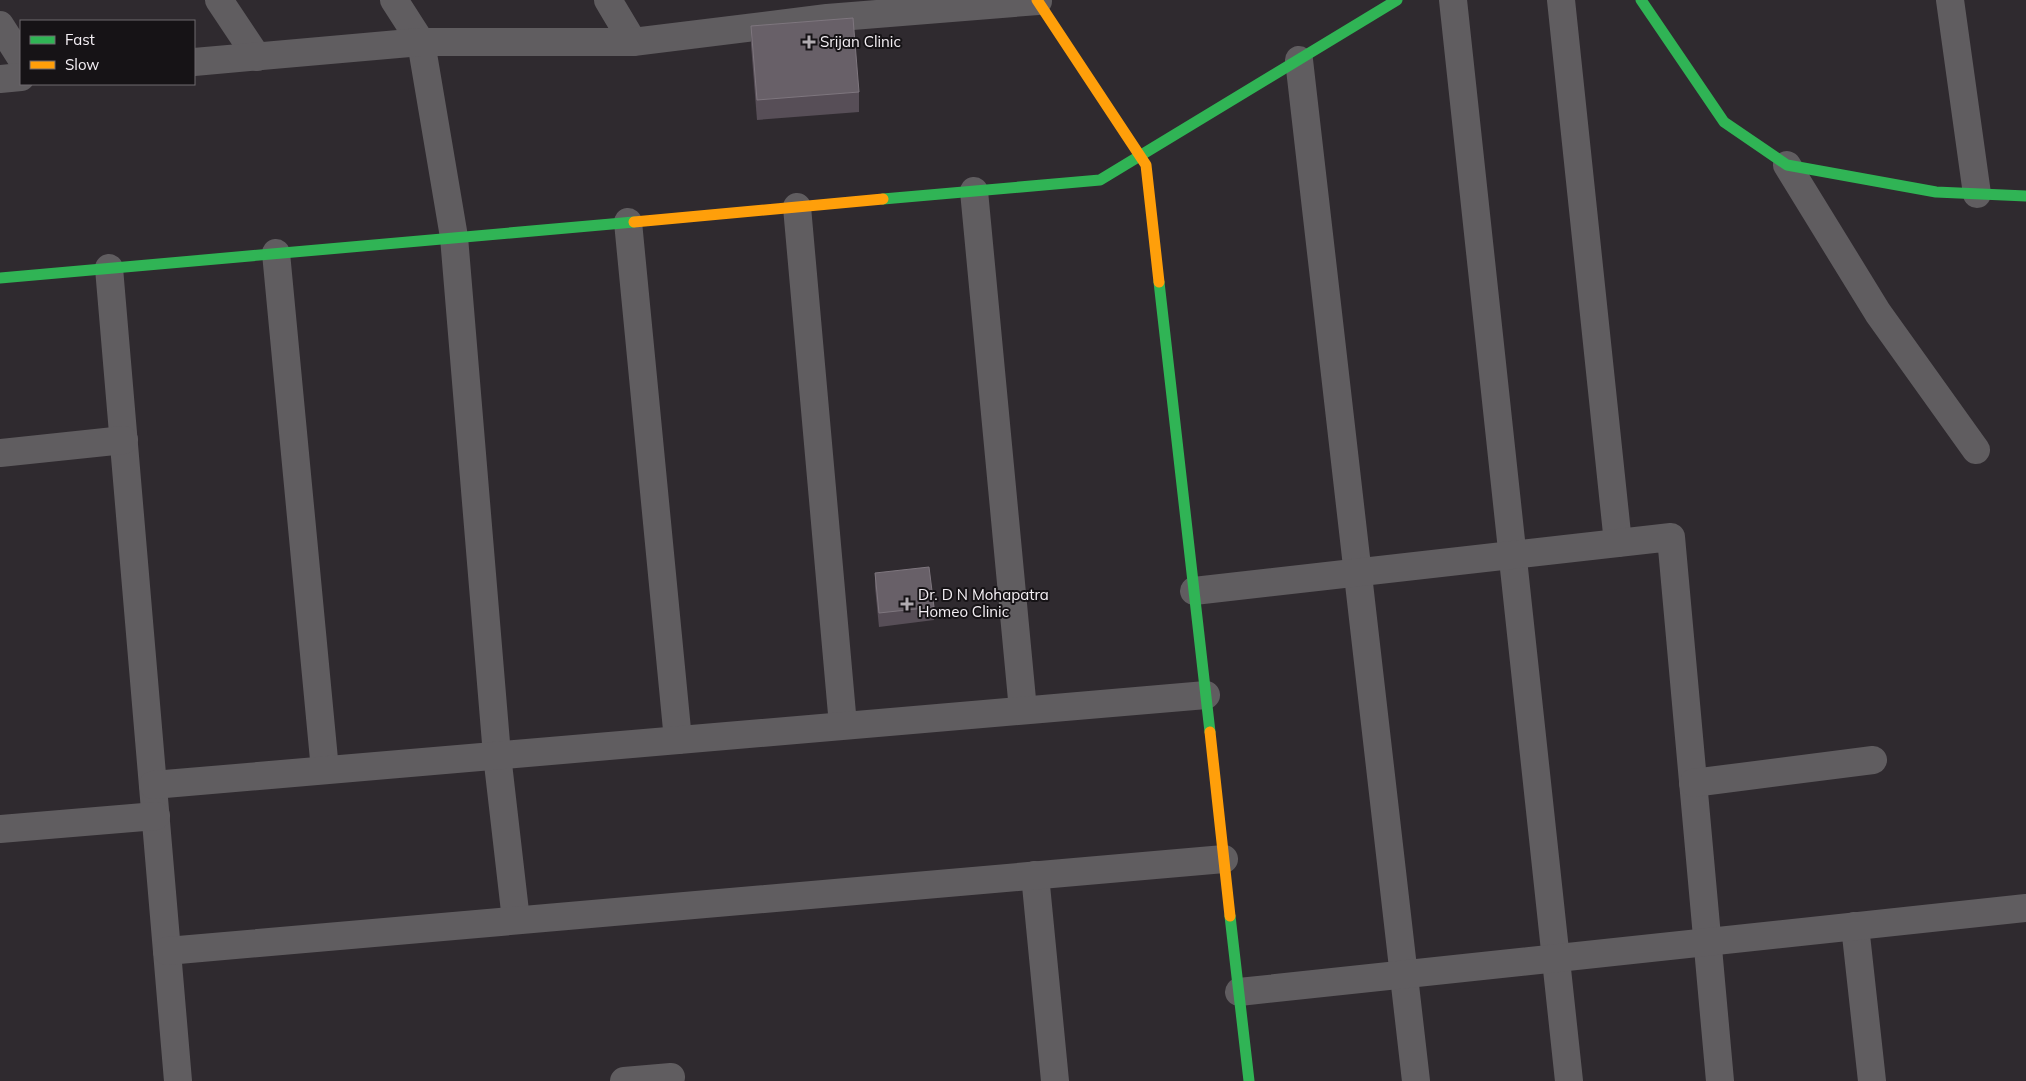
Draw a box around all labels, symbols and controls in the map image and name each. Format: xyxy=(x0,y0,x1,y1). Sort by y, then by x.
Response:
legend xyxy=(20,20,195,85)
text: Fast xyxy=(65,30,95,49)
place label: Srijan Clinic xyxy=(820,32,901,51)
marker: Srijan Clinic xyxy=(802,35,816,49)
text: Slow xyxy=(65,55,99,74)
place label: Dr. D N Mohapatra Homeo Clinic xyxy=(918,585,1049,621)
marker: Dr. D N Mohapatra Homeo Clinic xyxy=(900,597,914,611)

